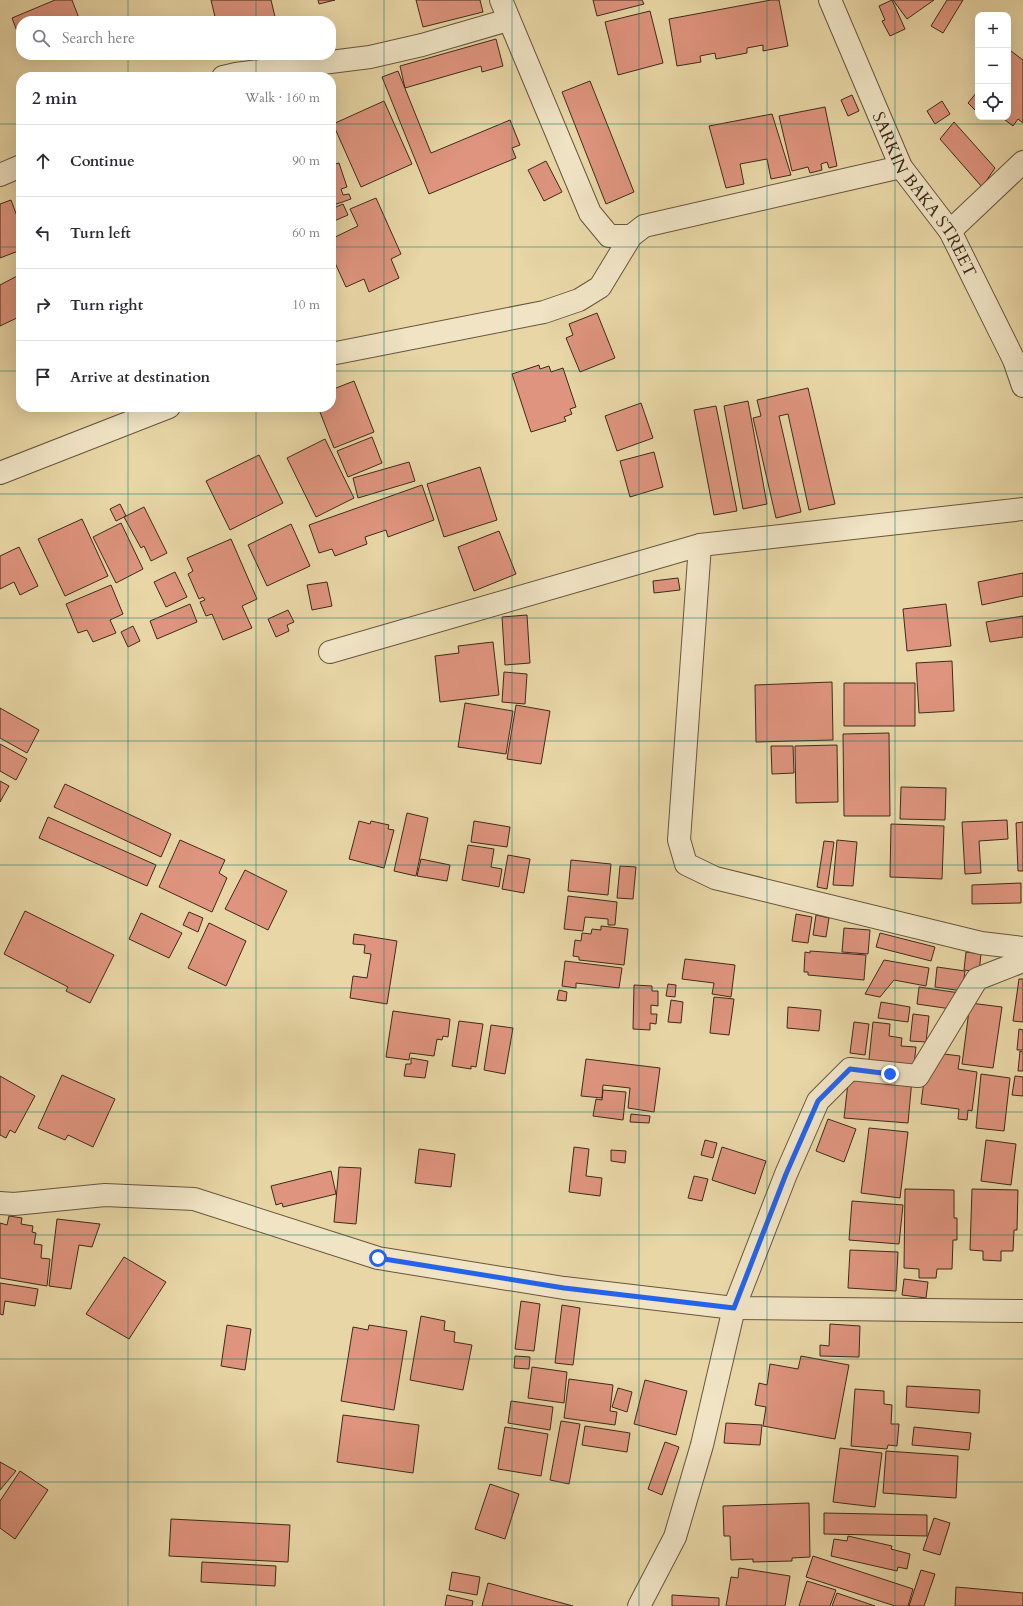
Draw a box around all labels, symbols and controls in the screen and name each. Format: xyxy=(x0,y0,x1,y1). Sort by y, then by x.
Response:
map controls xyxy=(975,12,1011,120)
button: + xyxy=(975,12,1011,48)
search box xyxy=(16,16,336,60)
icon: search xyxy=(30,27,52,49)
text: Search here xyxy=(62,28,135,48)
button: − xyxy=(975,48,1011,84)
button: locate xyxy=(975,84,1011,120)
text: 2 min xyxy=(32,87,77,110)
text: Walk · 160 m xyxy=(245,89,320,107)
street label: SARKIN BAKA STREET xyxy=(867,108,982,281)
icon: ahead xyxy=(32,150,54,172)
text: Continue xyxy=(70,151,135,171)
text: 90 m xyxy=(292,152,320,170)
icon: left xyxy=(32,222,54,244)
text: Turn left xyxy=(70,223,131,243)
text: 60 m xyxy=(292,224,320,242)
icon: right xyxy=(32,294,54,316)
text: Turn right xyxy=(70,295,143,315)
text: 10 m xyxy=(292,296,320,314)
icon: arrive xyxy=(32,366,54,388)
text: Arrive at destination xyxy=(70,367,210,387)
route end xyxy=(881,1065,899,1083)
route start xyxy=(369,1249,387,1267)

